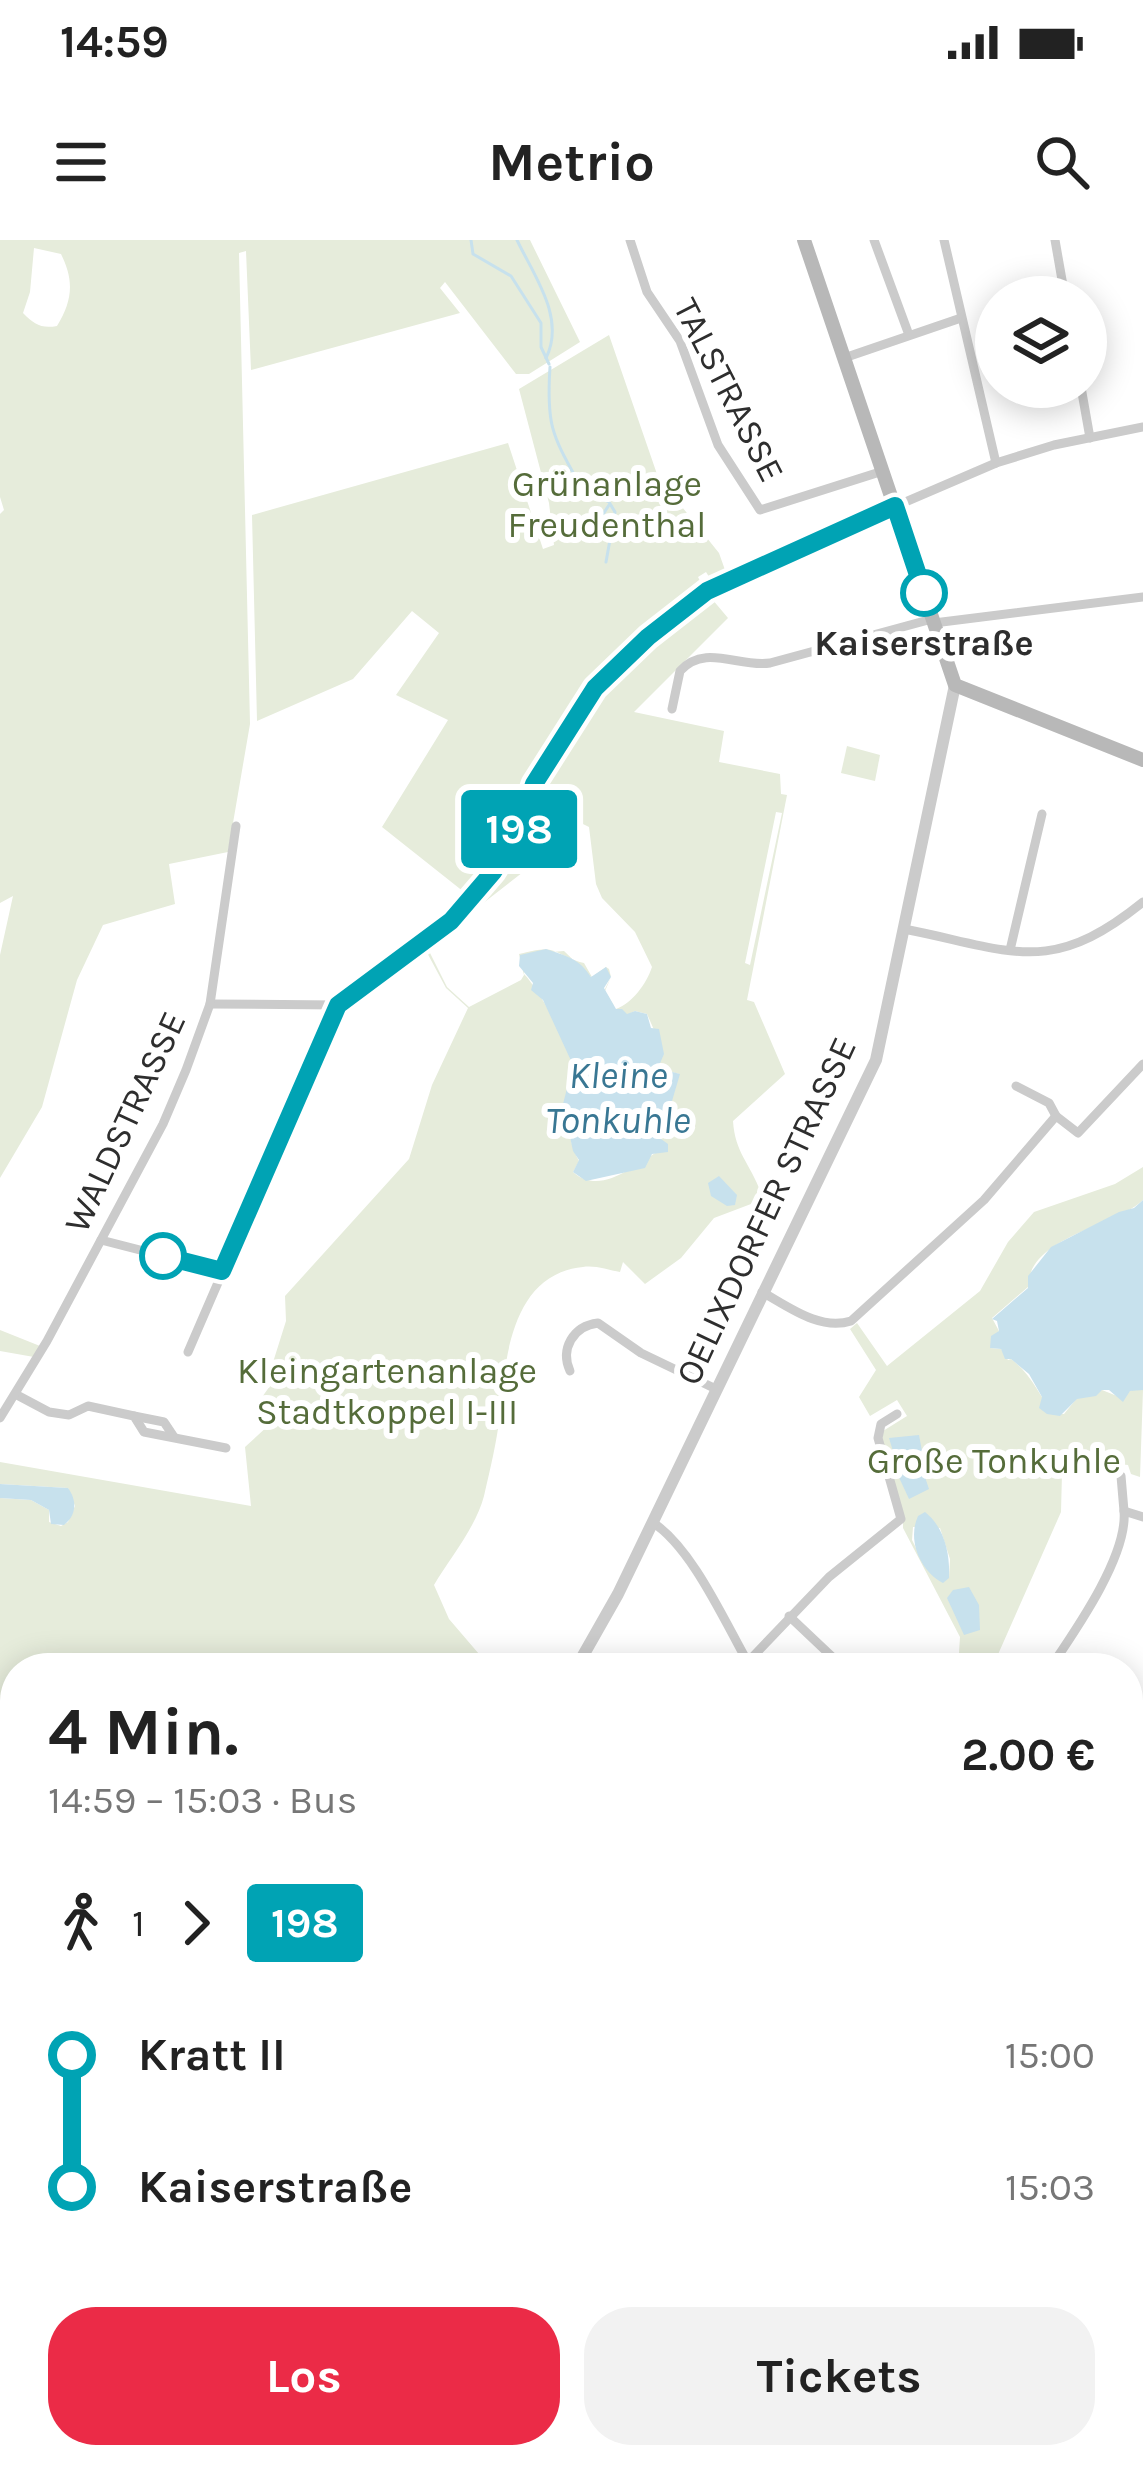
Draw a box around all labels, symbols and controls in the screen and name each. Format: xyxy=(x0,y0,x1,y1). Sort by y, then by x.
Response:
text: 14:59 xyxy=(60,16,169,68)
icon: menu xyxy=(48,129,114,195)
icon: search xyxy=(1029,129,1095,195)
text: Metrio xyxy=(488,130,655,194)
map controls xyxy=(975,276,1107,408)
button: layers xyxy=(975,276,1107,408)
street label: TALSTRASSE xyxy=(665,291,793,489)
park label: Grünanlage Freudenthal xyxy=(508,463,706,546)
marker: Kaiserstraße xyxy=(902,571,946,615)
place label: Kaiserstraße xyxy=(814,622,1034,664)
line badge: 198 xyxy=(450,790,588,868)
text: 198 xyxy=(485,804,553,854)
street label: WALDSTRASSE xyxy=(56,1005,194,1239)
street label: OELIXDORFER STRASSE xyxy=(667,1031,865,1391)
water label: Kleine Tonkuhle xyxy=(545,1052,691,1143)
unlabelled marker xyxy=(141,1234,185,1278)
park label: Kleingartenanlage Stadtkoppel I-III xyxy=(237,1350,537,1433)
park label: Große Tonkuhle xyxy=(867,1440,1121,1482)
text: 4 Min. xyxy=(48,1693,239,1771)
text: 2.00 € xyxy=(961,1729,1095,1781)
text: 14:59 – 15:03 · Bus xyxy=(48,1777,357,1823)
icon: walk xyxy=(48,1890,114,1956)
icon: forward xyxy=(163,1890,229,1956)
text: 198 xyxy=(271,1898,339,1948)
text: 1 xyxy=(132,1900,145,1946)
text: Kratt II xyxy=(138,2029,286,2081)
text: 15:00 xyxy=(1005,2032,1095,2078)
text: Kaiserstraße xyxy=(138,2161,412,2213)
text: 15:03 xyxy=(1005,2164,1095,2210)
button: Los xyxy=(48,2307,560,2445)
button: Tickets xyxy=(584,2307,1095,2445)

